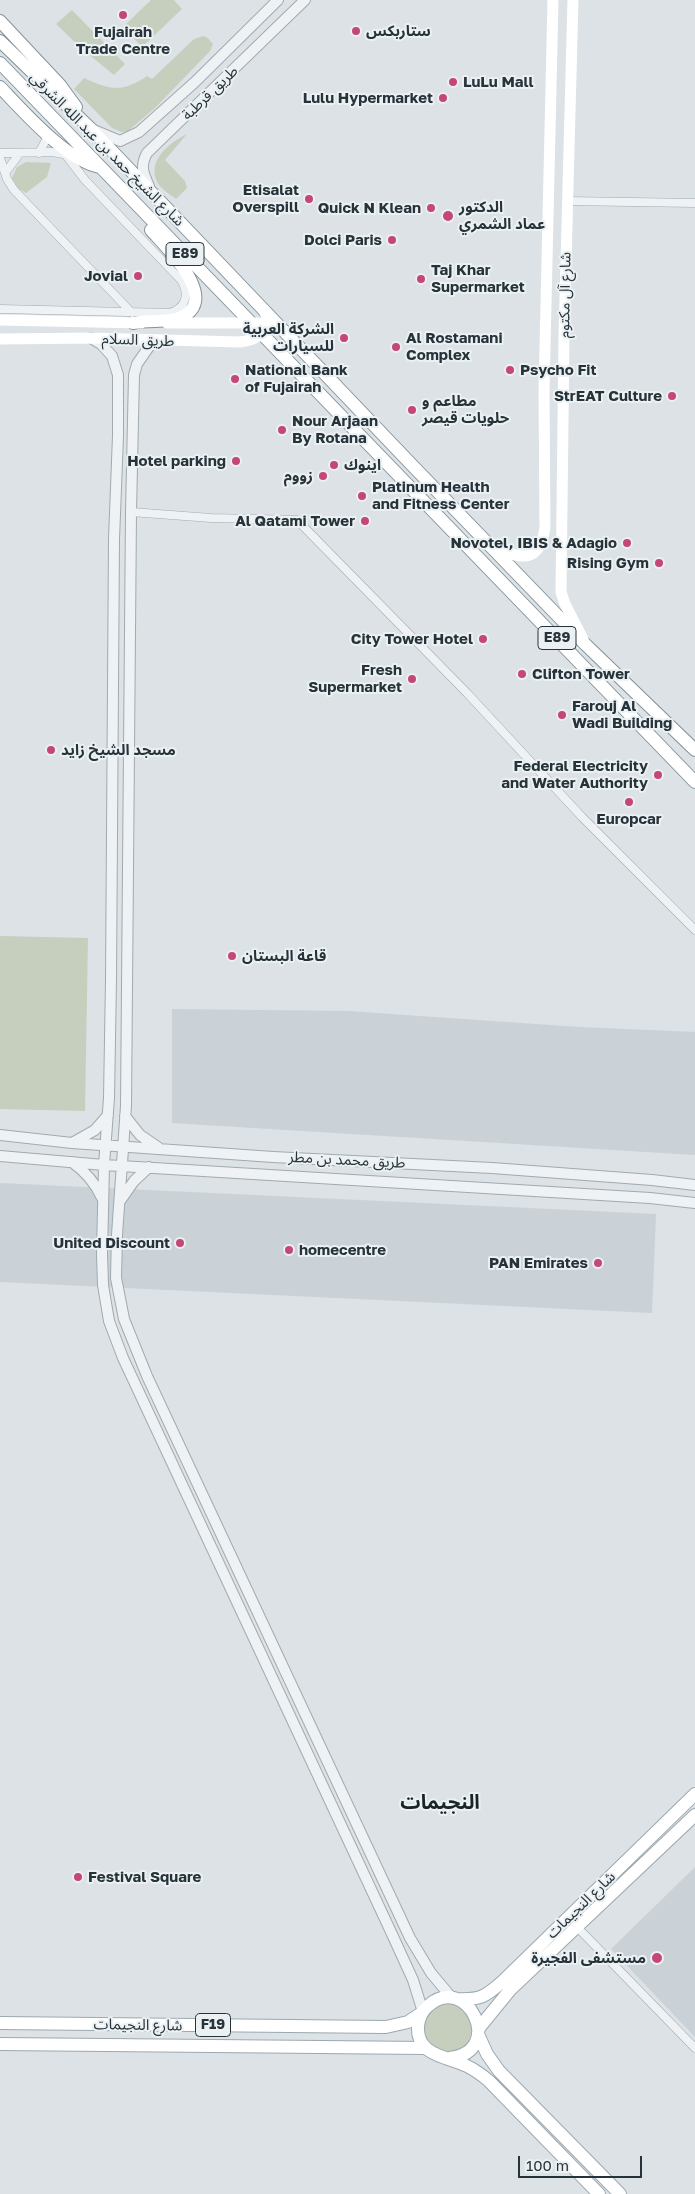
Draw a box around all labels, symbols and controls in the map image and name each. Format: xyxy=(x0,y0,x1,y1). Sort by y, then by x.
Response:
marker: Fujairah Trade Centre xyxy=(117,9,129,21)
place label: ستاربكس xyxy=(366,22,431,40)
place label: Fujairah Trade Centre xyxy=(76,23,170,58)
marker: ستاربكس xyxy=(350,25,362,37)
street label: طريق قرطبة xyxy=(178,62,242,124)
street label: شارع الشيخ حمد بن عبد الله الشرقي xyxy=(26,68,188,230)
place label: LuLu Mall xyxy=(463,73,533,91)
marker: LuLu Mall xyxy=(447,76,459,88)
place label: Lulu Hypermarket xyxy=(303,89,433,107)
marker: Lulu Hypermarket xyxy=(437,92,449,104)
place label: Etisalat Overspill xyxy=(232,181,299,216)
marker: Etisalat Overspill xyxy=(303,193,315,205)
place label: الدكتور عماد الشمري xyxy=(459,198,545,233)
place label: Quick N Klean xyxy=(318,199,421,217)
marker: Quick N Klean xyxy=(425,202,437,214)
marker: الدكتور عماد الشمري xyxy=(441,209,455,223)
place label: Dolci Paris xyxy=(304,231,382,249)
marker: Dolci Paris xyxy=(386,234,398,246)
road number: E89 xyxy=(166,242,204,266)
street label: شارع آل مكتوم xyxy=(555,252,575,338)
place label: Taj Khar Supermarket xyxy=(431,261,525,296)
place label: Jovial xyxy=(84,267,128,285)
marker: Jovial xyxy=(132,270,144,282)
marker: Taj Khar Supermarket xyxy=(415,273,427,285)
place label: الشركة العربية للسيارات xyxy=(243,320,334,355)
place label: Al Rostamani Complex xyxy=(406,329,502,364)
street label: طريق السلام xyxy=(101,330,175,350)
marker: الشركة العربية للسيارات xyxy=(338,332,350,344)
marker: Al Rostamani Complex xyxy=(390,341,402,353)
place label: National Bank of Fujairah xyxy=(245,361,348,396)
place label: Psycho Fit xyxy=(520,361,596,379)
marker: Psycho Fit xyxy=(504,364,516,376)
marker: National Bank of Fujairah xyxy=(229,373,241,385)
place label: StrEAT Culture xyxy=(554,387,662,405)
marker: StrEAT Culture xyxy=(666,390,678,402)
place label: مطاعم و حلويات قيصر xyxy=(422,392,509,427)
marker: مطاعم و حلويات قيصر xyxy=(406,404,418,416)
place label: Nour Arjaan By Rotana xyxy=(292,412,378,447)
marker: Nour Arjaan By Rotana xyxy=(276,424,288,436)
place label: Hotel parking xyxy=(127,452,226,470)
marker: Hotel parking xyxy=(230,455,242,467)
place label: اينوك xyxy=(344,456,381,474)
marker: اينوك xyxy=(328,459,340,471)
place label: زووم xyxy=(284,467,313,485)
marker: زووم xyxy=(317,470,329,482)
place label: Platinum Health and Fitness Center xyxy=(372,478,510,513)
marker: Platinum Health and Fitness Center xyxy=(356,490,368,502)
place label: Al Qatami Tower xyxy=(235,512,355,530)
marker: Al Qatami Tower xyxy=(359,515,371,527)
place label: Novotel, IBIS & Adagio xyxy=(450,534,617,552)
marker: Novotel, IBIS & Adagio xyxy=(621,537,633,549)
place label: Rising Gym xyxy=(567,554,649,572)
marker: Rising Gym xyxy=(653,557,665,569)
road number: E89 xyxy=(538,626,576,650)
place label: City Tower Hotel xyxy=(351,630,473,648)
marker: City Tower Hotel xyxy=(477,633,489,645)
place label: Fresh Supermarket xyxy=(308,661,402,696)
place label: Clifton Tower xyxy=(532,665,630,683)
marker: Clifton Tower xyxy=(516,668,528,680)
marker: Fresh Supermarket xyxy=(406,673,418,685)
place label: Farouj Al Wadi Building xyxy=(572,697,672,732)
marker: Farouj Al Wadi Building xyxy=(556,709,568,721)
place label: مسجد الشيخ زايد xyxy=(61,741,176,759)
marker: مسجد الشيخ زايد xyxy=(45,744,57,756)
place label: Federal Electricity and Water Authority xyxy=(501,757,648,792)
marker: Federal Electricity and Water Authority xyxy=(652,769,664,781)
marker: Europcar xyxy=(623,796,635,808)
place label: Europcar xyxy=(596,810,662,828)
place label: قاعة البستان xyxy=(242,947,326,965)
marker: قاعة البستان xyxy=(226,950,238,962)
street label: طريق محمد بن مطر xyxy=(288,1148,406,1172)
place label: United Discount xyxy=(53,1234,170,1252)
marker: United Discount xyxy=(174,1237,186,1249)
place label: homecentre xyxy=(299,1241,386,1259)
marker: homecentre xyxy=(283,1244,295,1256)
place label: PAN Emirates xyxy=(489,1254,588,1272)
marker: PAN Emirates xyxy=(592,1257,604,1269)
district label: النجيمات xyxy=(400,1791,480,1815)
place label: Festival Square xyxy=(88,1868,201,1886)
street label: شارع النجيمات xyxy=(543,1868,619,1942)
marker: Festival Square xyxy=(72,1871,84,1883)
place label: مستشفى الفجيرة xyxy=(531,1949,646,1967)
marker: مستشفى الفجيرة xyxy=(650,1951,664,1965)
road number: F19 xyxy=(196,2014,230,2036)
street label: شارع النجيمات xyxy=(94,2015,182,2035)
scale bar xyxy=(520,2146,644,2178)
text: 100 m xyxy=(526,2156,569,2174)

